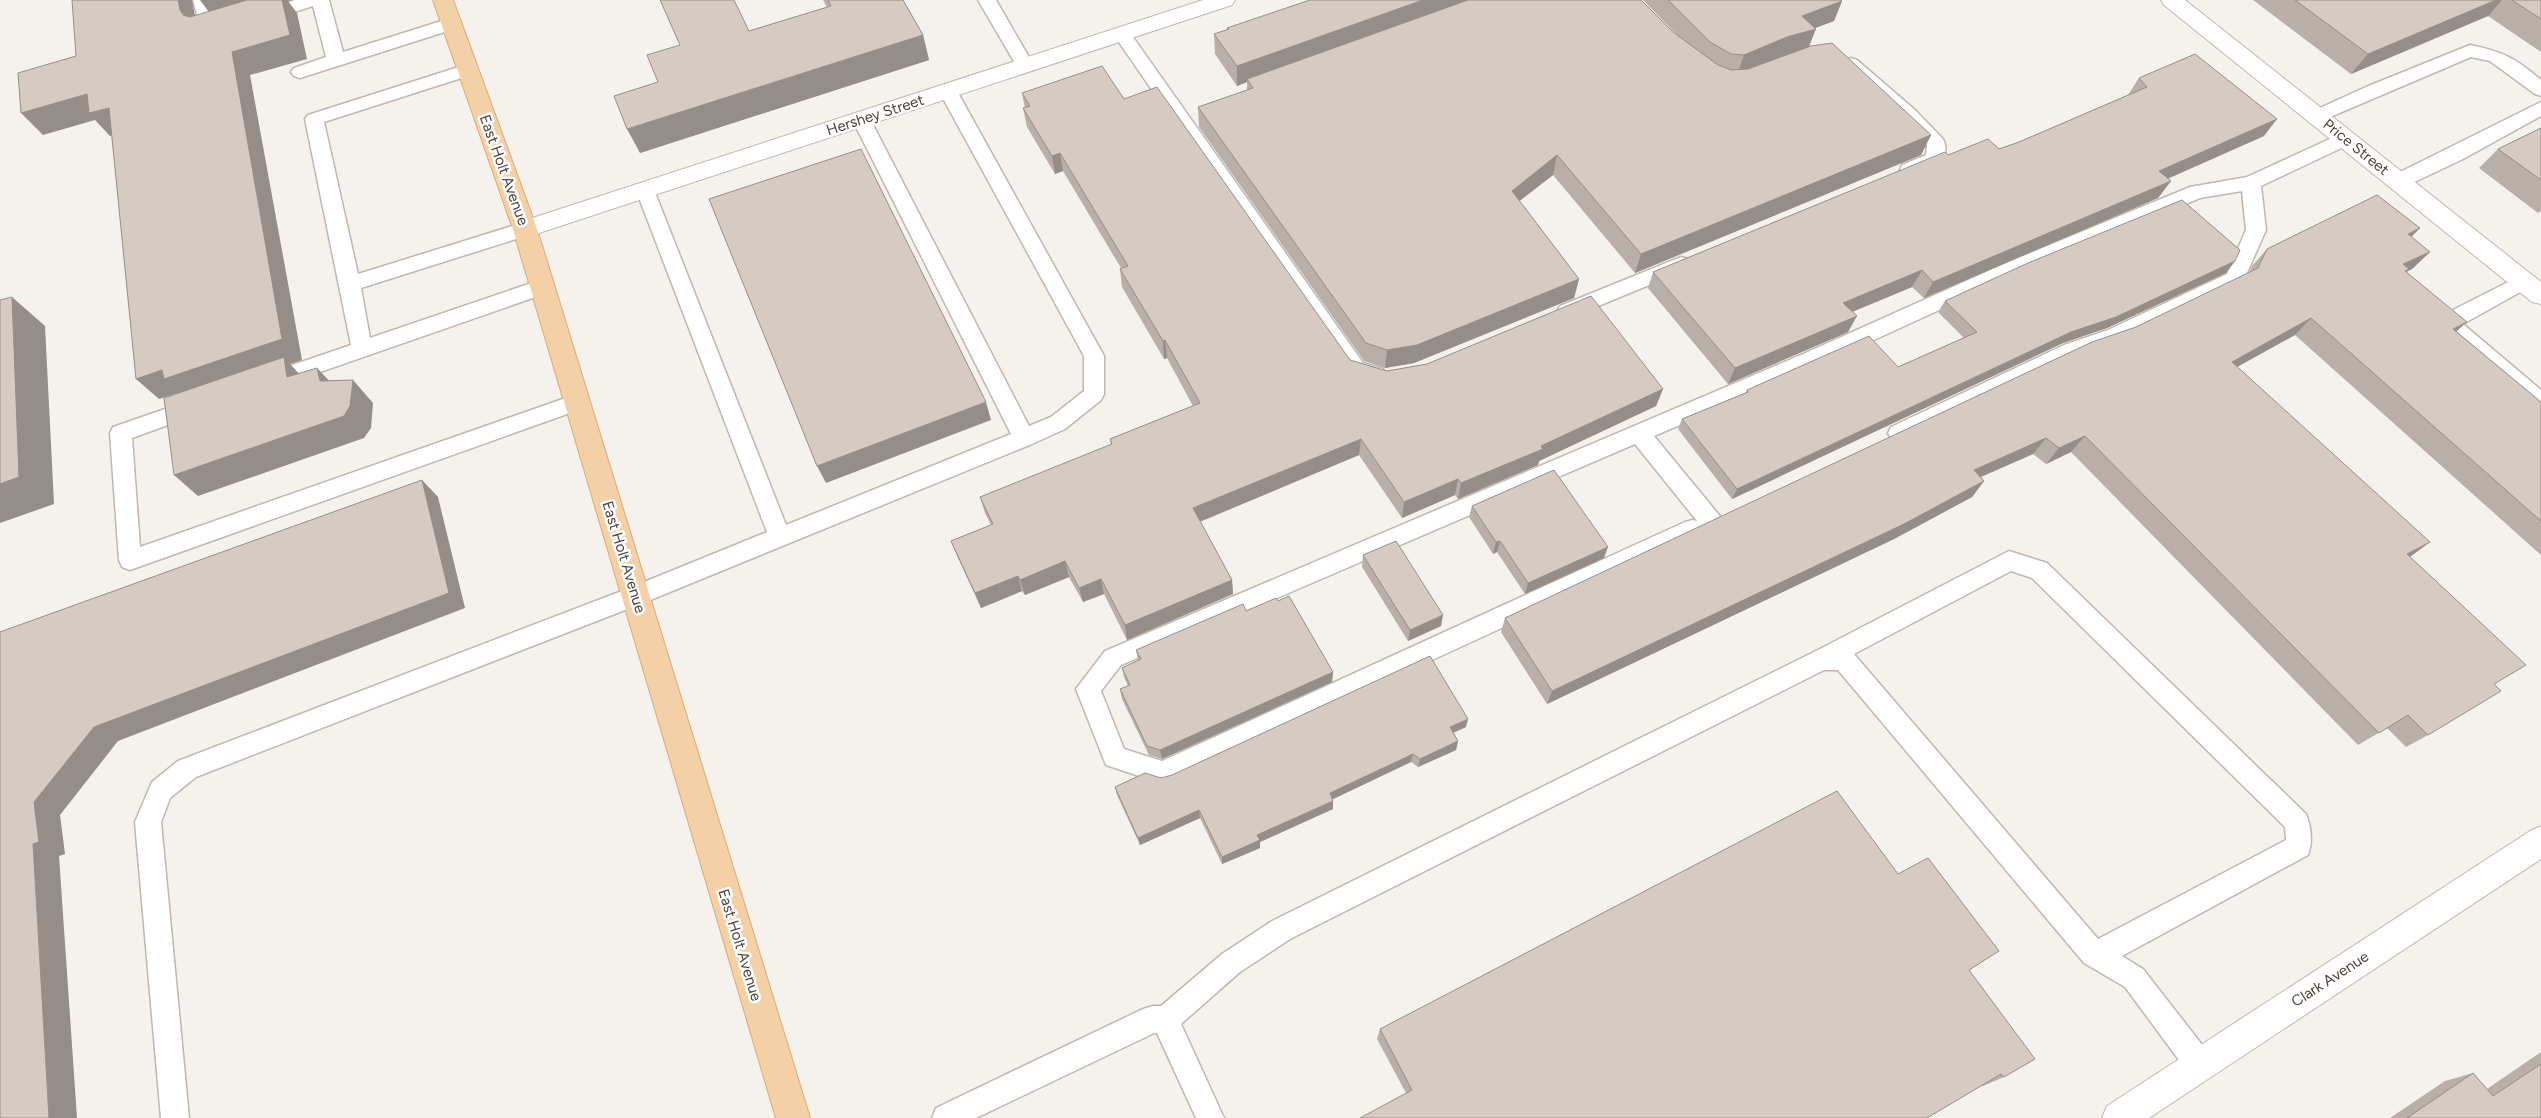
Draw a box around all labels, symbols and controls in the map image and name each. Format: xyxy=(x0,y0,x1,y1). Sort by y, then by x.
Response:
street label: Hershey Street xyxy=(824,91,926,139)
street label: East Holt Avenue xyxy=(476,112,532,228)
street label: Price Street xyxy=(2320,115,2393,179)
street label: East Holt Avenue xyxy=(598,499,650,615)
street label: East Holt Avenue xyxy=(714,887,766,1003)
street label: Clark Avenue xyxy=(2288,947,2372,1011)

